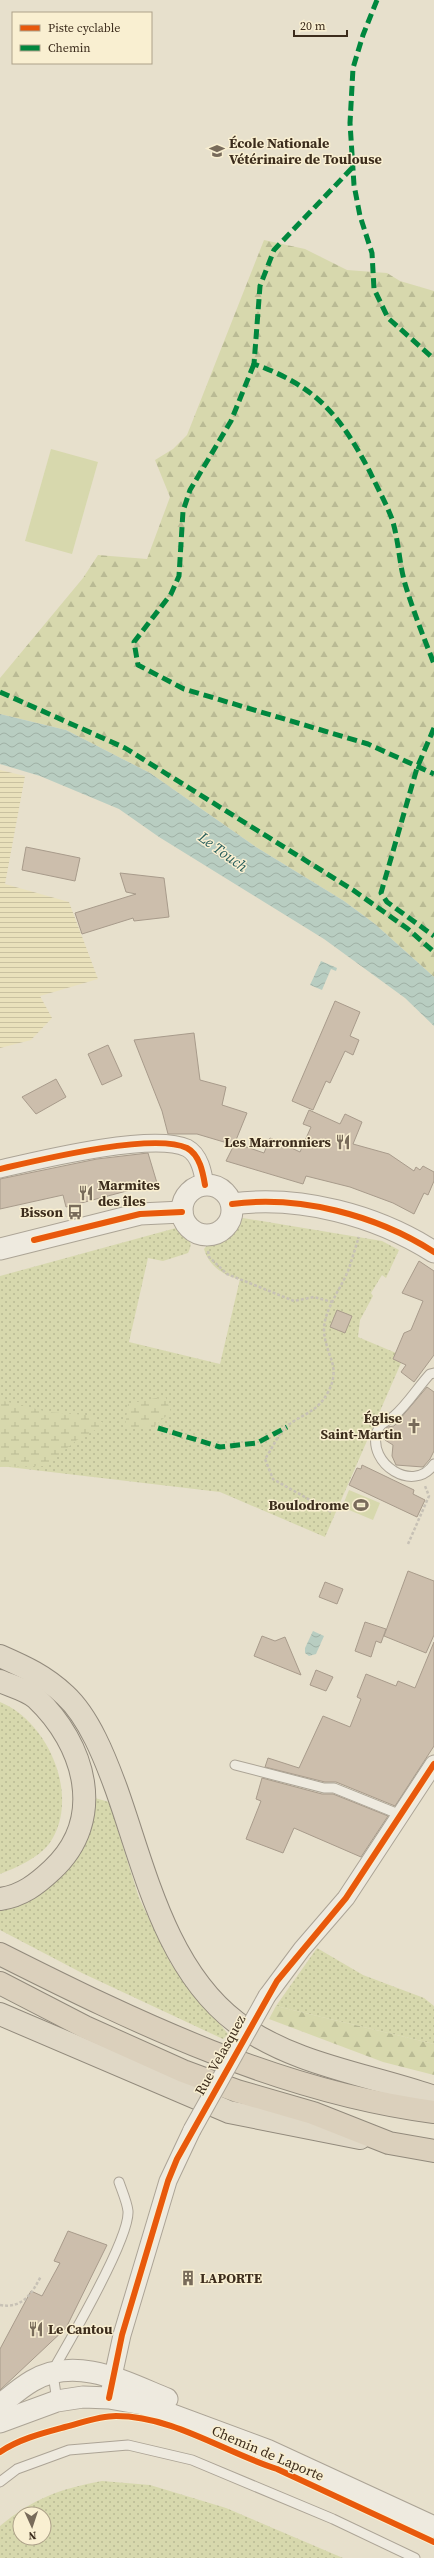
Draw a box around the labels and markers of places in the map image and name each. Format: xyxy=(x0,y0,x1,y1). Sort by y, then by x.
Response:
place label: École Nationale Vétérinaire de Toulouse xyxy=(229,133,382,169)
school or university icon: École Nationale Vétérinaire de Toulouse xyxy=(208,142,226,160)
place label: Les Marronniers xyxy=(224,1132,332,1152)
restaurant icon: Les Marronniers xyxy=(334,1133,352,1151)
place label: Marmites des îles xyxy=(98,1175,161,1211)
restaurant icon: Marmites des îles xyxy=(77,1184,95,1202)
place label: Bisson xyxy=(20,1202,63,1222)
bus stop icon: Bisson xyxy=(66,1203,84,1221)
place label: Église Saint-Martin xyxy=(320,1408,402,1444)
church icon: Église Saint-Martin xyxy=(405,1417,423,1435)
place label: Boulodrome xyxy=(268,1495,349,1515)
sports icon: Boulodrome xyxy=(352,1496,370,1514)
place label: LAPORTE xyxy=(200,2268,262,2288)
building icon: LAPORTE xyxy=(179,2269,197,2287)
place label: Le Cantou xyxy=(48,2319,113,2339)
restaurant icon: Le Cantou xyxy=(27,2320,45,2338)

